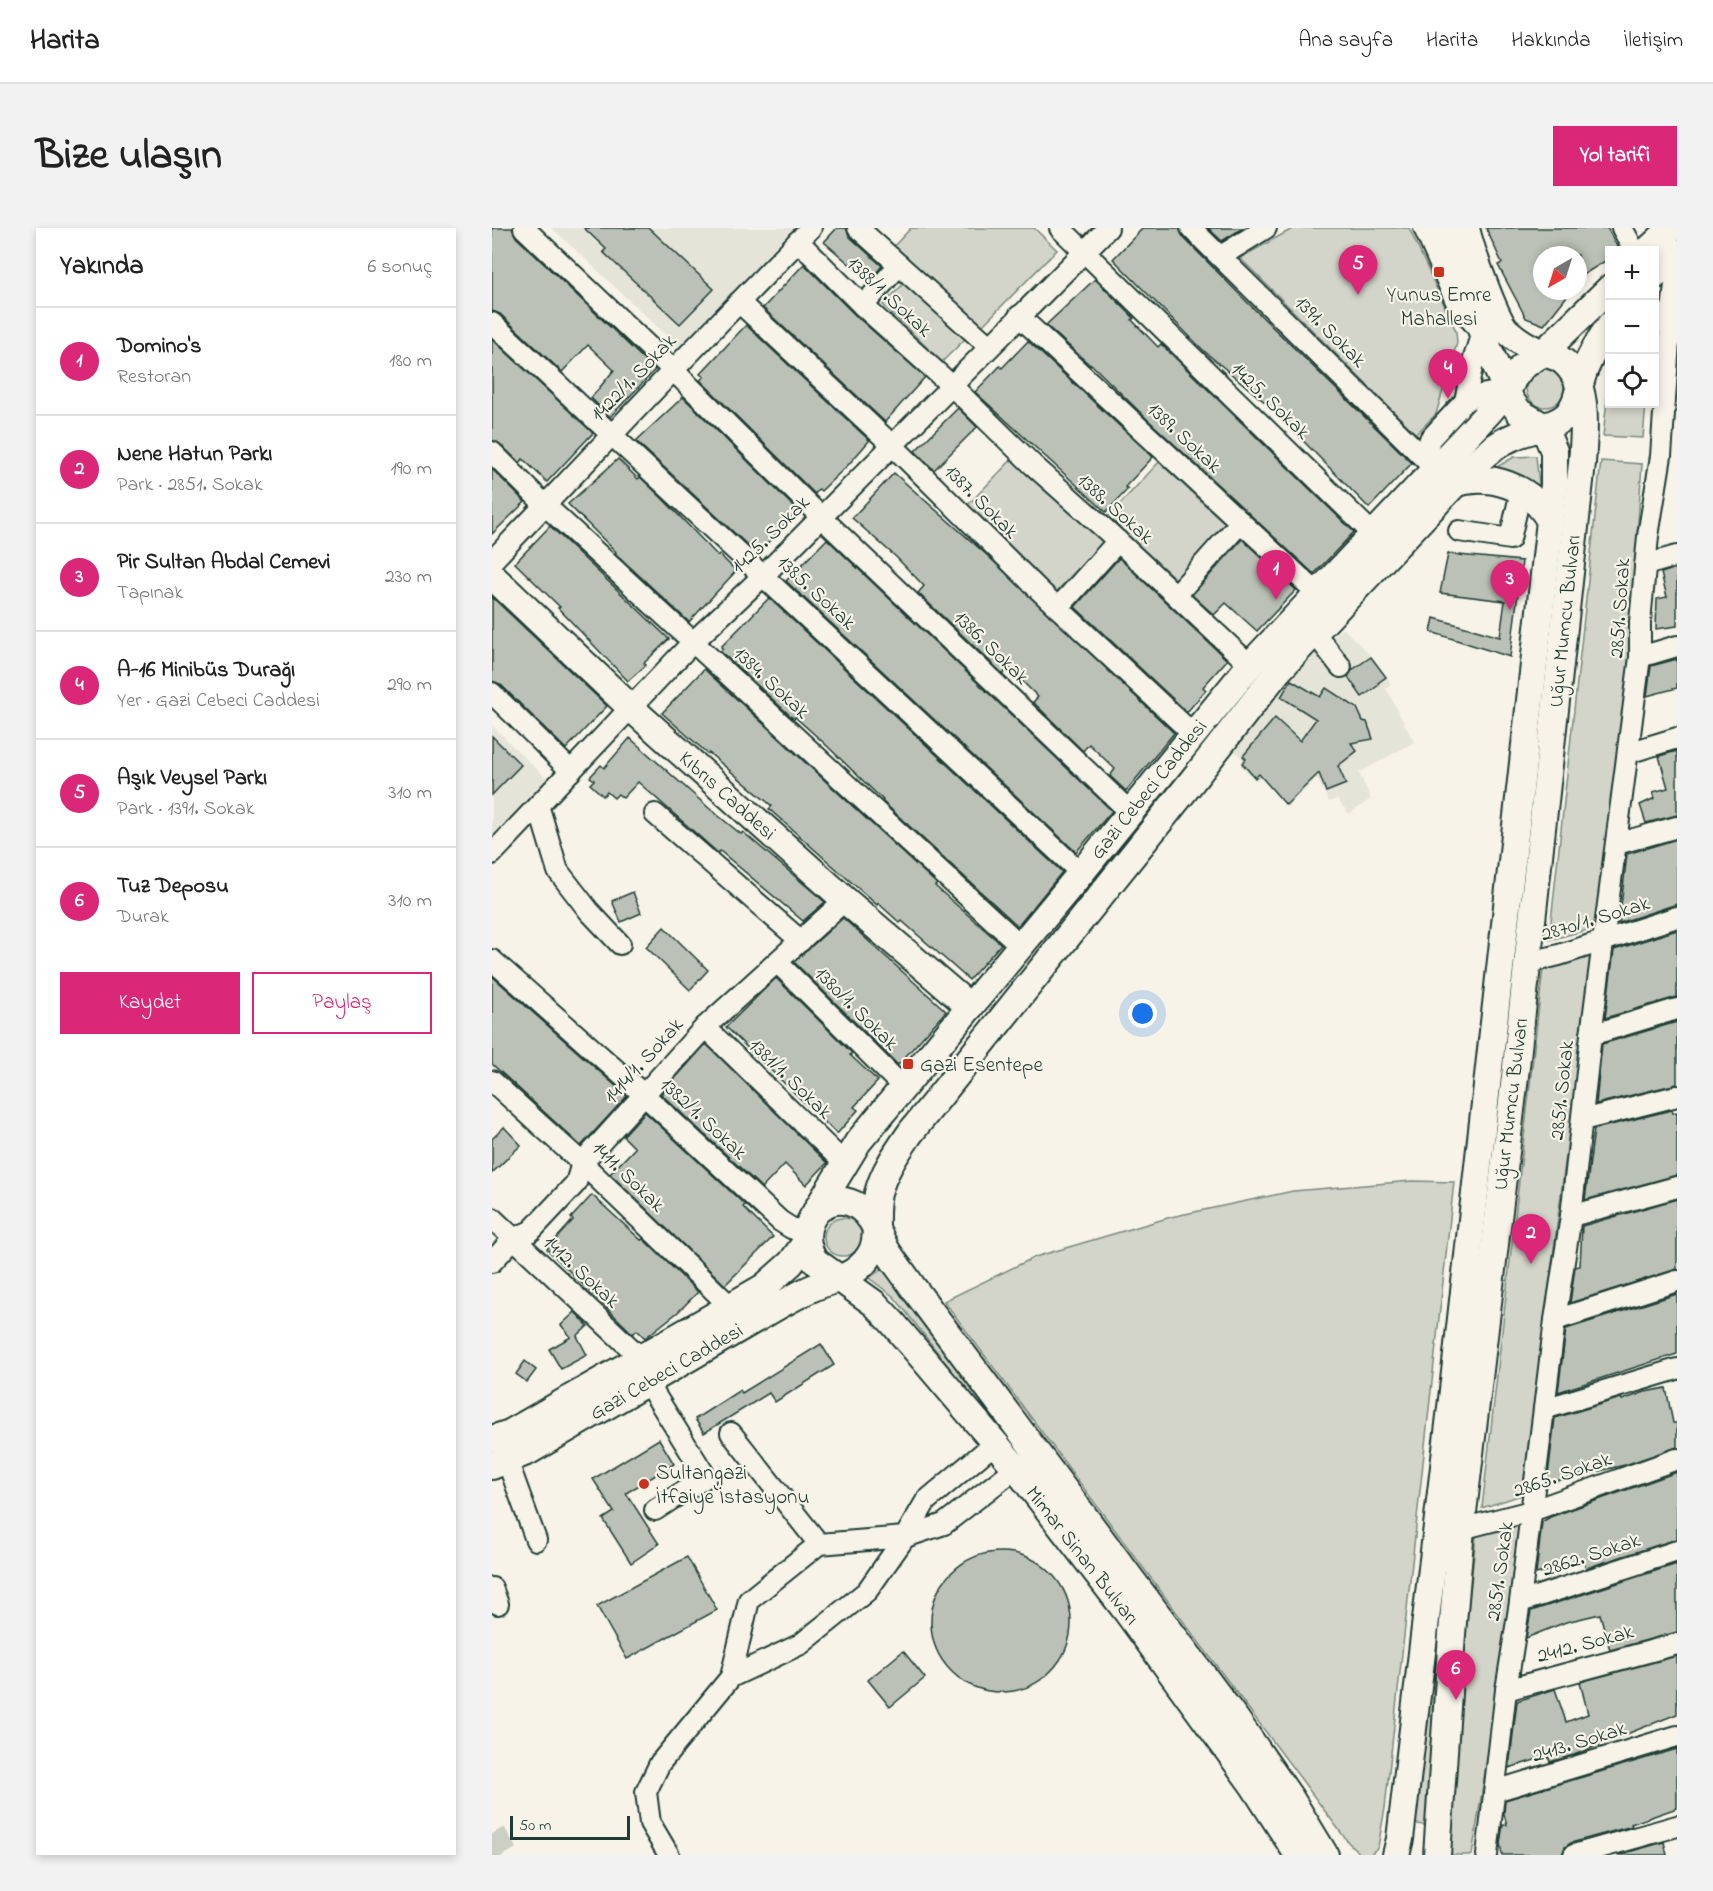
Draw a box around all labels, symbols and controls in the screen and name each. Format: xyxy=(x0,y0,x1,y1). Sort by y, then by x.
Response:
text: Harita xyxy=(30,21,100,62)
text: Ana sayfa xyxy=(1298,26,1393,56)
text: Harita xyxy=(1426,26,1478,56)
text: Hakkında xyxy=(1511,26,1591,56)
text: İletişim xyxy=(1624,26,1683,56)
text: Bize ulaşın xyxy=(36,126,222,187)
button: Yol tarifi xyxy=(1553,126,1677,186)
pin: 5 xyxy=(1338,245,1378,295)
north arrow xyxy=(1533,246,1587,300)
map controls xyxy=(1605,246,1659,408)
button: + xyxy=(1605,246,1659,300)
text: Yakında xyxy=(60,248,144,286)
street label: 1388/1 .Sokak xyxy=(839,250,939,346)
text: 6 sonuç xyxy=(368,253,432,282)
marker: Yunus Emre Mahallesi xyxy=(1432,265,1446,279)
place label: Yunus Emre Mahallesi xyxy=(1387,281,1492,335)
street label: 1391. Sokak xyxy=(1287,289,1373,376)
button: − xyxy=(1605,300,1659,354)
street label: 1422/1. Sokak xyxy=(585,327,685,429)
text: Domino's xyxy=(117,331,201,363)
text: 1 xyxy=(76,347,83,376)
text: 180 m xyxy=(389,347,432,376)
pin: 4 xyxy=(1428,350,1468,399)
button: locate xyxy=(1605,354,1659,408)
street label: 1425. Sokak xyxy=(1223,356,1317,448)
text: Restoran xyxy=(117,363,191,392)
street label: 1389. Sokak xyxy=(1140,396,1228,482)
text: Nene Hatun Parkı xyxy=(117,439,273,471)
text: 2 xyxy=(75,455,84,484)
text: 190 m xyxy=(390,455,432,484)
street label: 1387. Sokak xyxy=(936,458,1025,547)
street label: 1388. Sokak xyxy=(1070,467,1160,553)
text: Park · 2851. Sokak xyxy=(117,471,263,500)
street label: 1425. Sokak xyxy=(725,489,818,582)
street label: Uğur Mumcu Bulvarı xyxy=(1542,533,1592,709)
text: Pir Sultan Abdal Cemevi xyxy=(117,547,331,579)
street label: 1385. Sokak xyxy=(769,549,862,638)
pin: 1 xyxy=(1256,550,1296,600)
street label: 2851. Sokak xyxy=(1603,556,1640,659)
pin: 3 xyxy=(1490,560,1530,610)
text: 3 xyxy=(75,563,84,592)
text: 230 m xyxy=(385,563,432,592)
text: Tapınak xyxy=(117,579,183,608)
street label: 1386. Sokak xyxy=(946,604,1036,693)
street label: 1384. Sokak xyxy=(726,640,816,727)
text: A-16 Minibüs Durağı xyxy=(117,655,295,687)
text: 4 xyxy=(75,671,84,700)
text: 290 m xyxy=(387,671,432,700)
text: Yer · Gazi Cebeci Caddesi xyxy=(117,687,320,716)
street label: Gazi Cebeci Caddesi xyxy=(1084,714,1215,867)
street label: Kıbrıs Caddesi xyxy=(671,745,782,848)
text: Aşık Veysel Parkı xyxy=(117,763,267,795)
text: 5 xyxy=(74,779,85,808)
text: 310 m xyxy=(388,779,432,808)
text: Park · 1391. Sokak xyxy=(117,795,254,824)
text: Tuz Deposu xyxy=(117,871,229,903)
text: 6 xyxy=(75,887,84,916)
text: 310 m xyxy=(388,887,432,916)
street label: 2870/1. Sokak xyxy=(1538,889,1654,951)
text: Durak xyxy=(117,903,169,932)
street label: 1380/1. Sokak xyxy=(807,960,905,1059)
button: Kaydet xyxy=(60,972,240,1034)
button: Paylaş xyxy=(252,972,432,1034)
your location xyxy=(1128,999,1157,1028)
street label: 1414/1. Sokak xyxy=(598,1011,692,1111)
street label: Uğur Mumcu Bulvarı xyxy=(1487,1016,1539,1192)
street label: 1381/1. Sokak xyxy=(741,1032,839,1128)
street label: 2851. Sokak xyxy=(1543,1038,1583,1142)
place label: Gazi Esentepe xyxy=(920,1051,1043,1081)
marker: Gazi Esentepe xyxy=(901,1057,915,1071)
street label: 1382/1. Sokak xyxy=(652,1071,754,1168)
street label: 1411. Sokak xyxy=(584,1135,672,1221)
pin: 2 xyxy=(1512,1214,1550,1264)
street label: 1412. Sokak xyxy=(535,1229,626,1317)
street label: Gazi Cebeci Caddesi xyxy=(585,1317,749,1429)
street label: 2865. Sokak xyxy=(1509,1445,1617,1507)
place label: Sultangazi İtfaiye İstasyonu xyxy=(656,1459,809,1515)
marker: Sultangazi İtfaiye İstasyonu xyxy=(637,1477,651,1491)
street label: Mimar Sinan Bulvarı xyxy=(1017,1480,1146,1632)
street label: 2851. Sokak xyxy=(1479,1519,1523,1623)
street label: 2862. Sokak xyxy=(1539,1526,1645,1586)
street label: 2412. Sokak xyxy=(1534,1617,1638,1672)
pin: 6 xyxy=(1436,1650,1476,1700)
street label: 2413. Sokak xyxy=(1529,1714,1631,1772)
scale bar xyxy=(510,1813,630,1840)
text: 50 m xyxy=(519,1814,551,1838)

